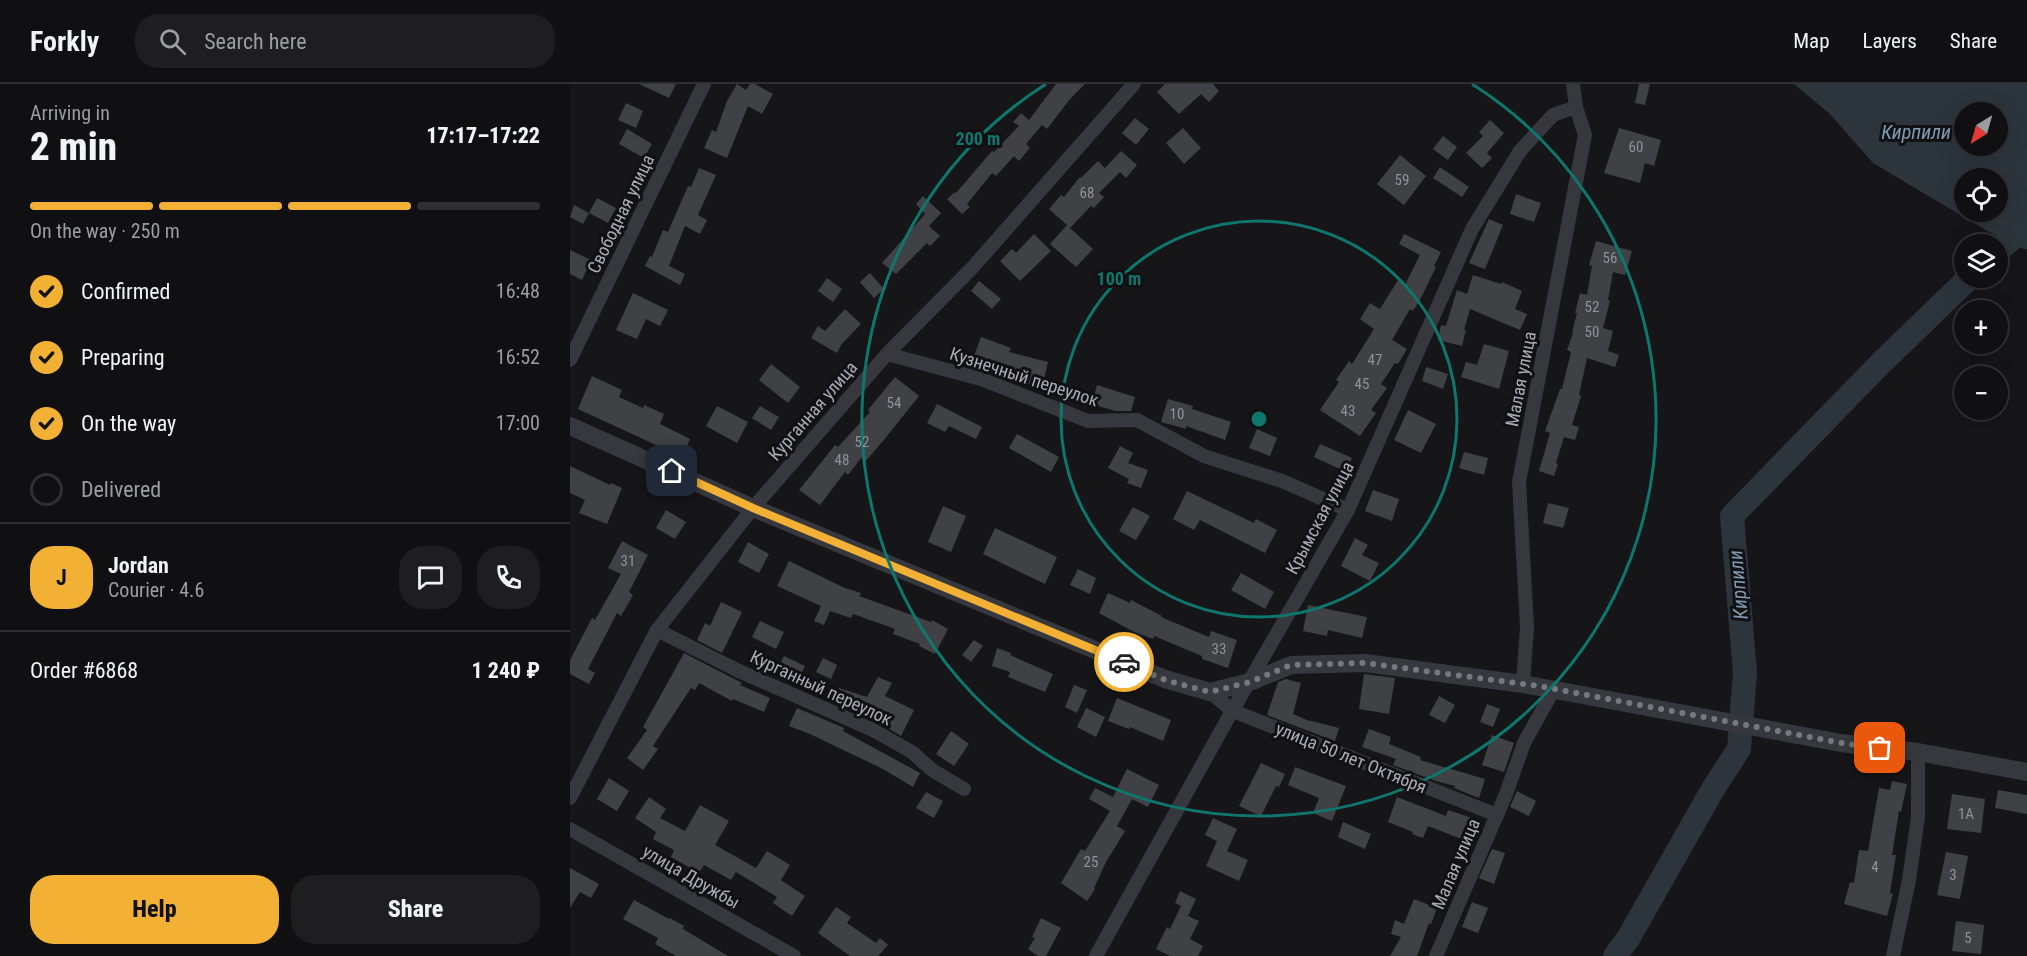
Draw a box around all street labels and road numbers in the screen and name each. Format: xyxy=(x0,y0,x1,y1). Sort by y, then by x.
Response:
street label: Свободная улица xyxy=(583,151,658,276)
street label: Малая улица xyxy=(1501,330,1540,428)
street label: Кузнечный переулок xyxy=(947,343,1101,411)
street label: Курганная улица xyxy=(764,357,861,465)
street label: Крымская улица xyxy=(1281,458,1358,578)
street label: Курганный переулок xyxy=(747,645,896,730)
street label: улица 50 лет Октября xyxy=(1273,718,1430,797)
street label: Малая улица xyxy=(1427,815,1484,912)
street label: улица Дружбы xyxy=(639,840,744,913)

